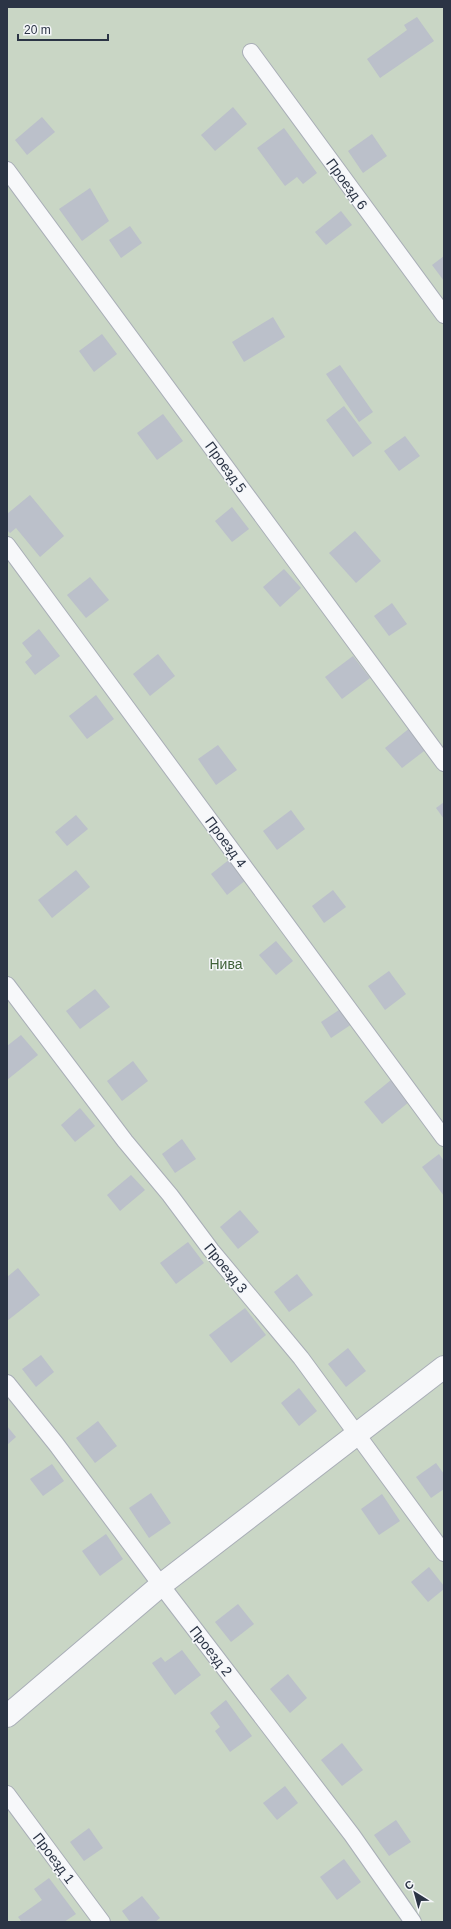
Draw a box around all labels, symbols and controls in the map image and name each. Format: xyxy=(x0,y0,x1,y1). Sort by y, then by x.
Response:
scale bar xyxy=(18,16,108,42)
text: 20 m xyxy=(24,23,51,37)
street label: Проезд 6 xyxy=(323,155,371,213)
street label: Проезд 5 xyxy=(202,438,250,496)
street label: Проезд 4 xyxy=(202,813,250,871)
park label: Нива xyxy=(210,956,243,972)
street label: Проезд 3 xyxy=(201,1240,251,1296)
street label: Проезд 2 xyxy=(187,1623,236,1679)
street label: Проезд 1 xyxy=(30,1830,78,1887)
north arrow xyxy=(395,1873,435,1913)
text: С xyxy=(402,1878,416,1892)

